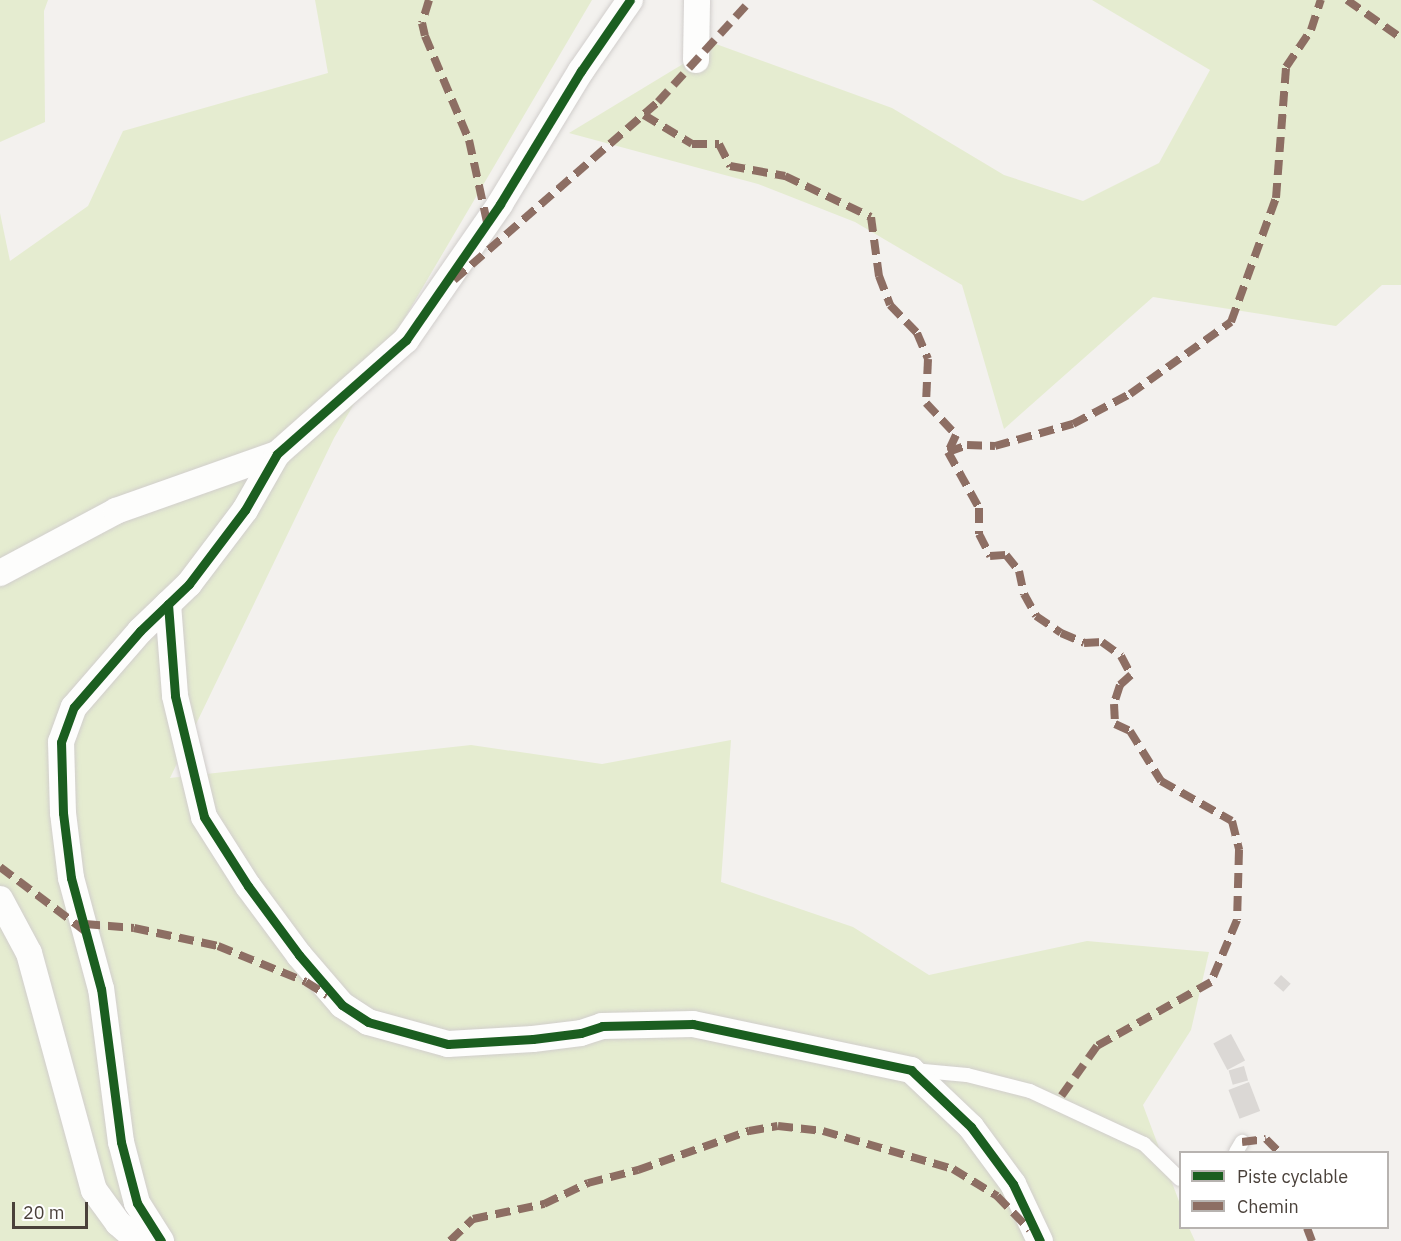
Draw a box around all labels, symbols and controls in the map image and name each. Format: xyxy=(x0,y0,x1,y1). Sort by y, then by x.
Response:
legend xyxy=(1179,1151,1389,1229)
text: Piste cyclable xyxy=(1237,1165,1348,1188)
scale bar xyxy=(15,1190,92,1228)
text: Chemin xyxy=(1237,1195,1299,1218)
text: 20 m xyxy=(23,1201,65,1224)

